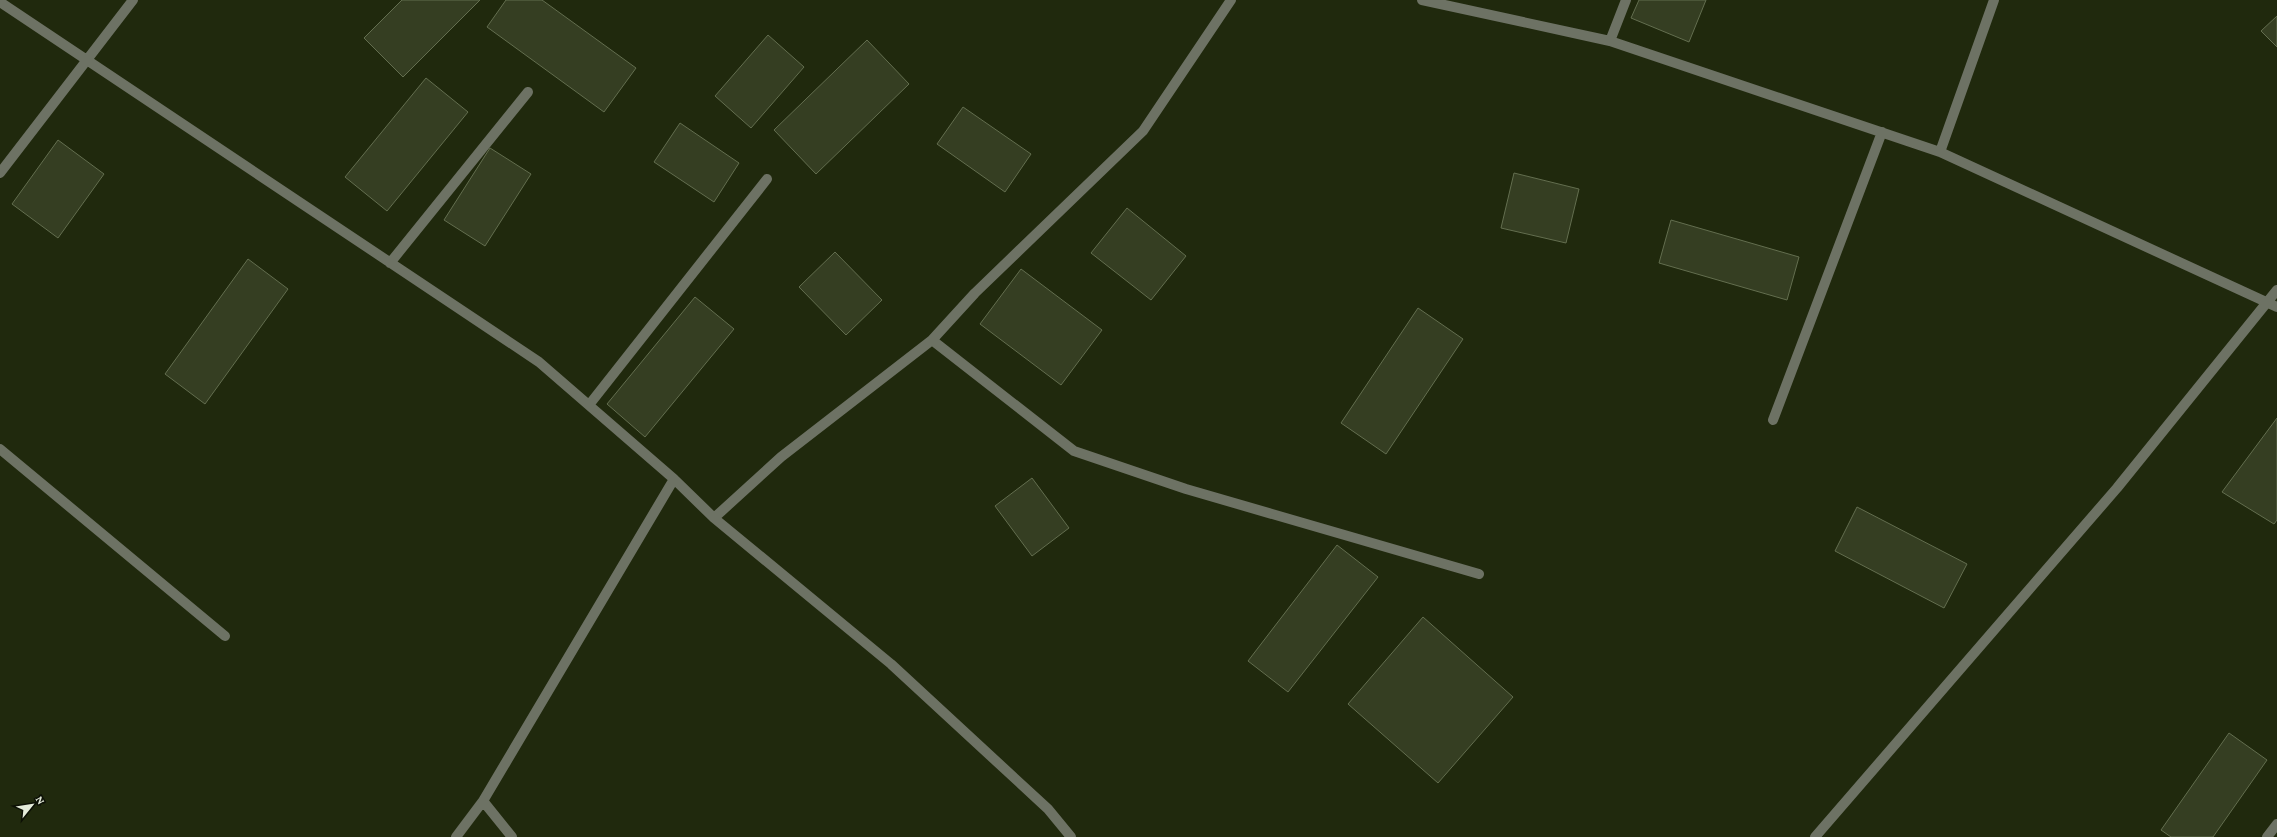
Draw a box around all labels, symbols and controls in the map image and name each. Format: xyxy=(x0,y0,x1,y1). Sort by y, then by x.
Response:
north arrow xyxy=(12,785,52,825)
text: N xyxy=(34,794,48,807)

